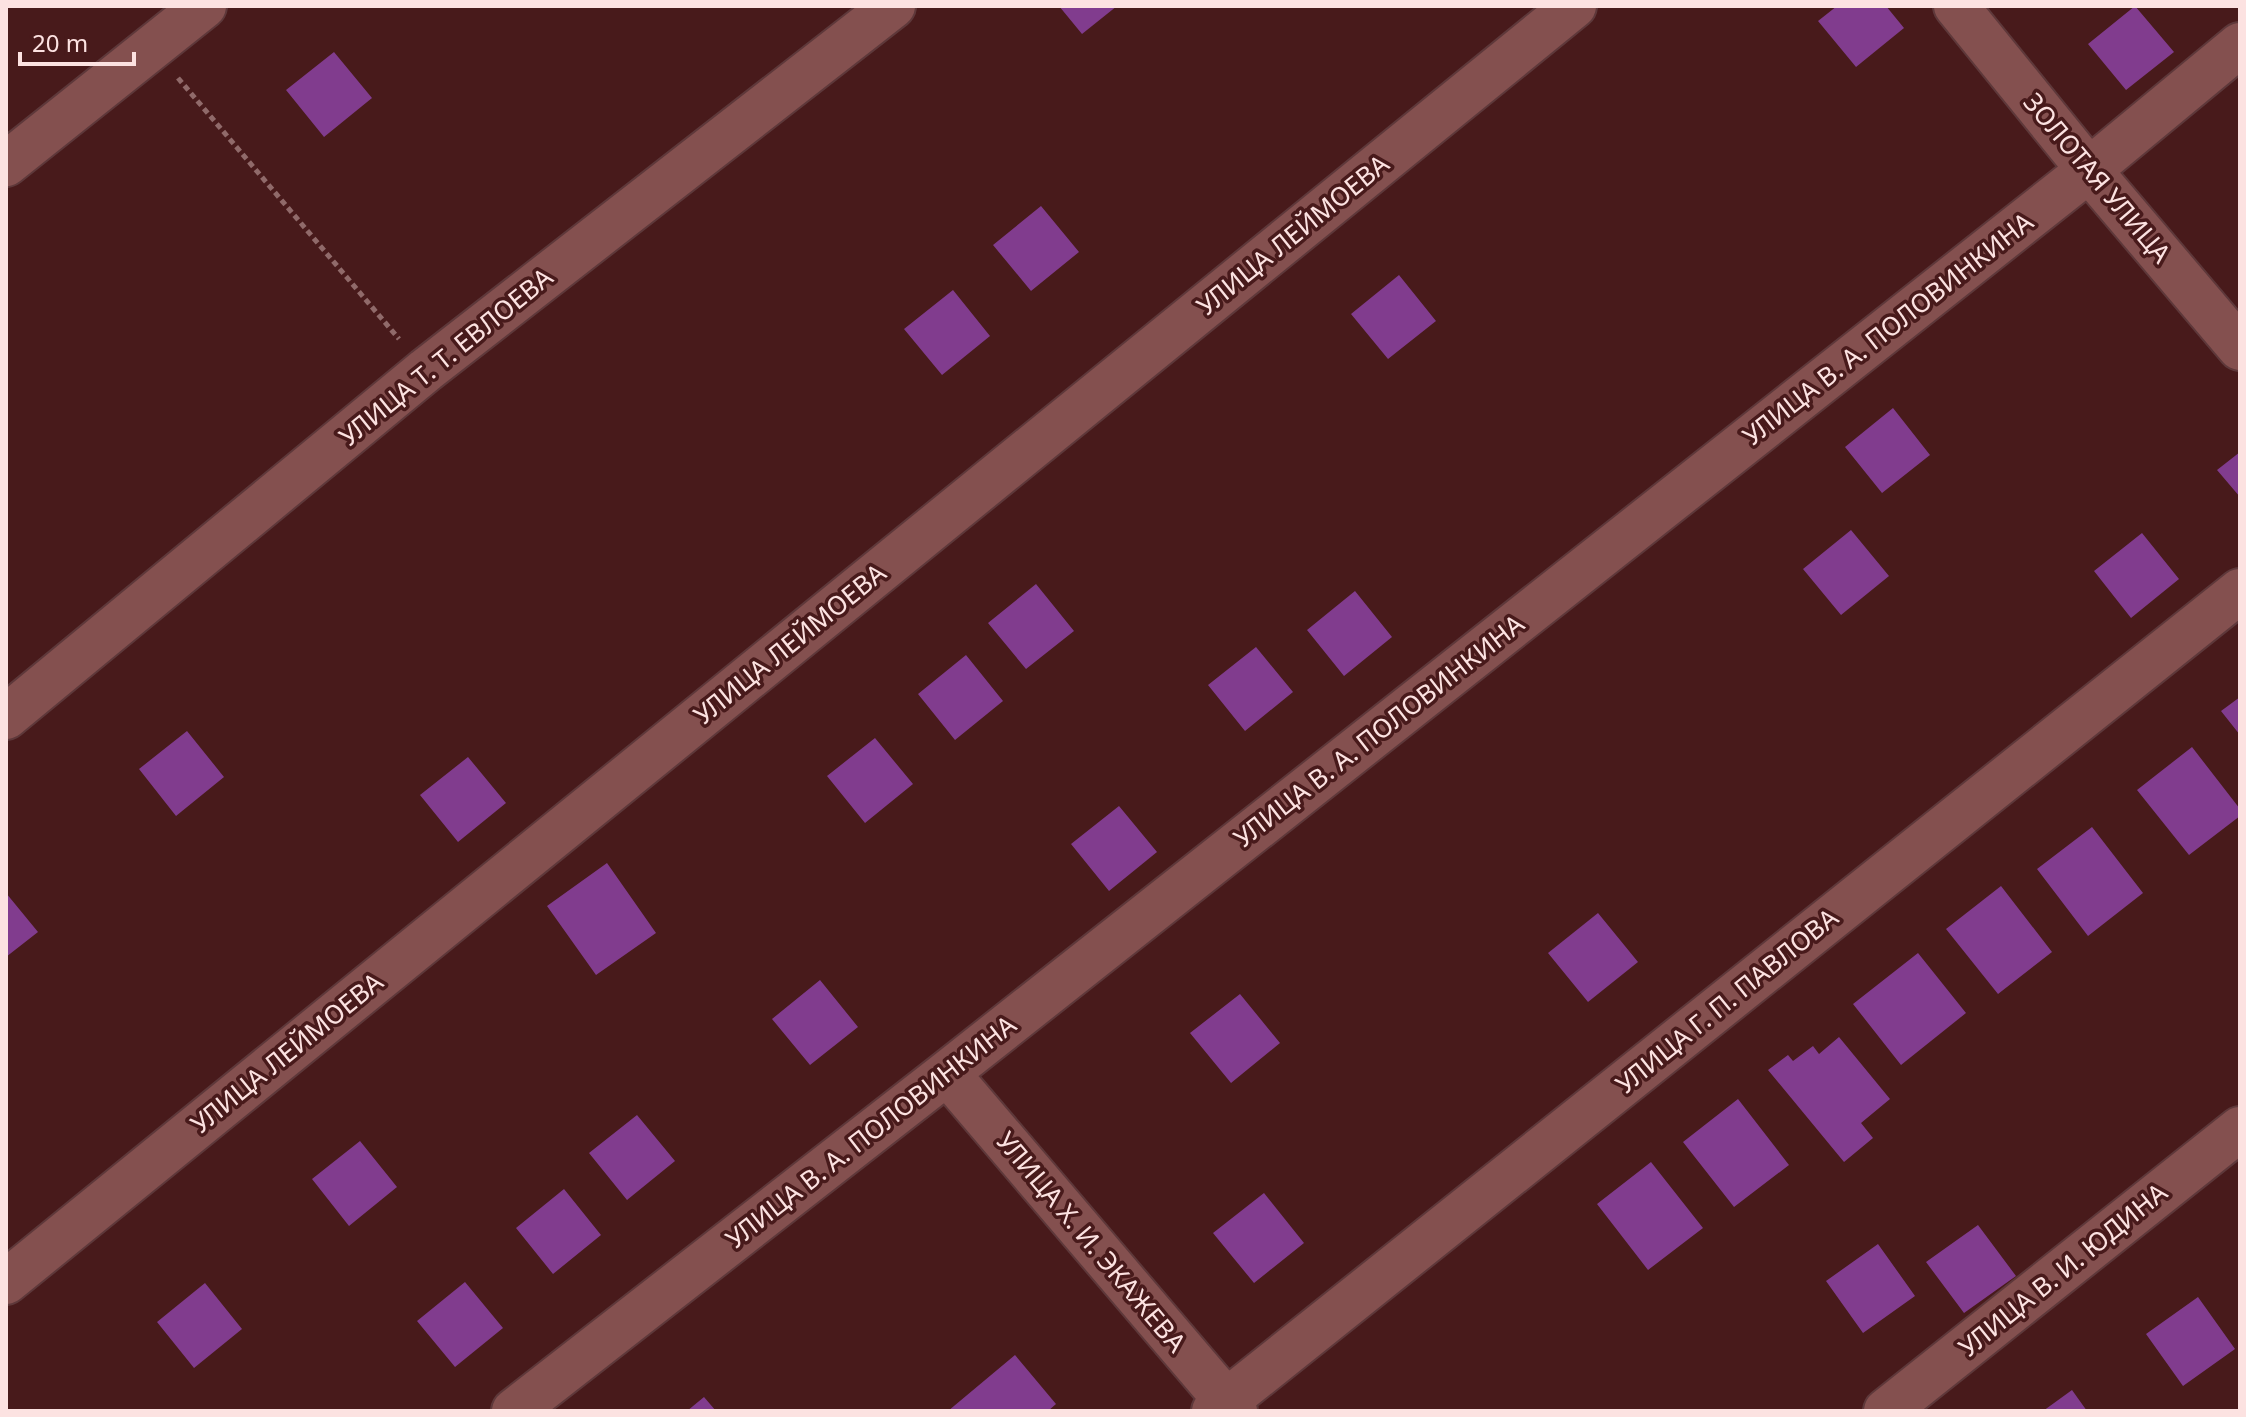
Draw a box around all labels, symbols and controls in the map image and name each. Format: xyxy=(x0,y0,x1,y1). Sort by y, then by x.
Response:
scale bar xyxy=(20,16,134,66)
text: 20 m xyxy=(32,26,88,59)
street label: ЗОЛОТАЯ УЛИЦА xyxy=(2016,85,2180,270)
street label: УЛИЦА ЛЕЙМОЕВА xyxy=(1189,145,1396,323)
street label: УЛИЦА В. А. ПОЛОВИНКИНА xyxy=(1735,203,2040,453)
street label: УЛИЦА Т. Т. ЕВЛОЕВА xyxy=(331,259,560,454)
street label: УЛИЦА ЛЕЙМОЕВА xyxy=(686,554,893,732)
street label: УЛИЦА В. А. ПОЛОВИНКИНА xyxy=(1226,605,1531,855)
street label: УЛИЦА Г. П. ПАВЛОВА xyxy=(1608,899,1845,1101)
street label: УЛИЦА ЛЕЙМОЕВА xyxy=(183,963,390,1141)
street label: УЛИЦА В. А. ПОЛОВИНКИНА xyxy=(718,1006,1023,1256)
street label: УЛИЦА Х. И. ЭКАЖЕВА xyxy=(989,1123,1195,1360)
street label: УЛИЦА В. И. ЮДИНА xyxy=(1951,1174,2174,1364)

